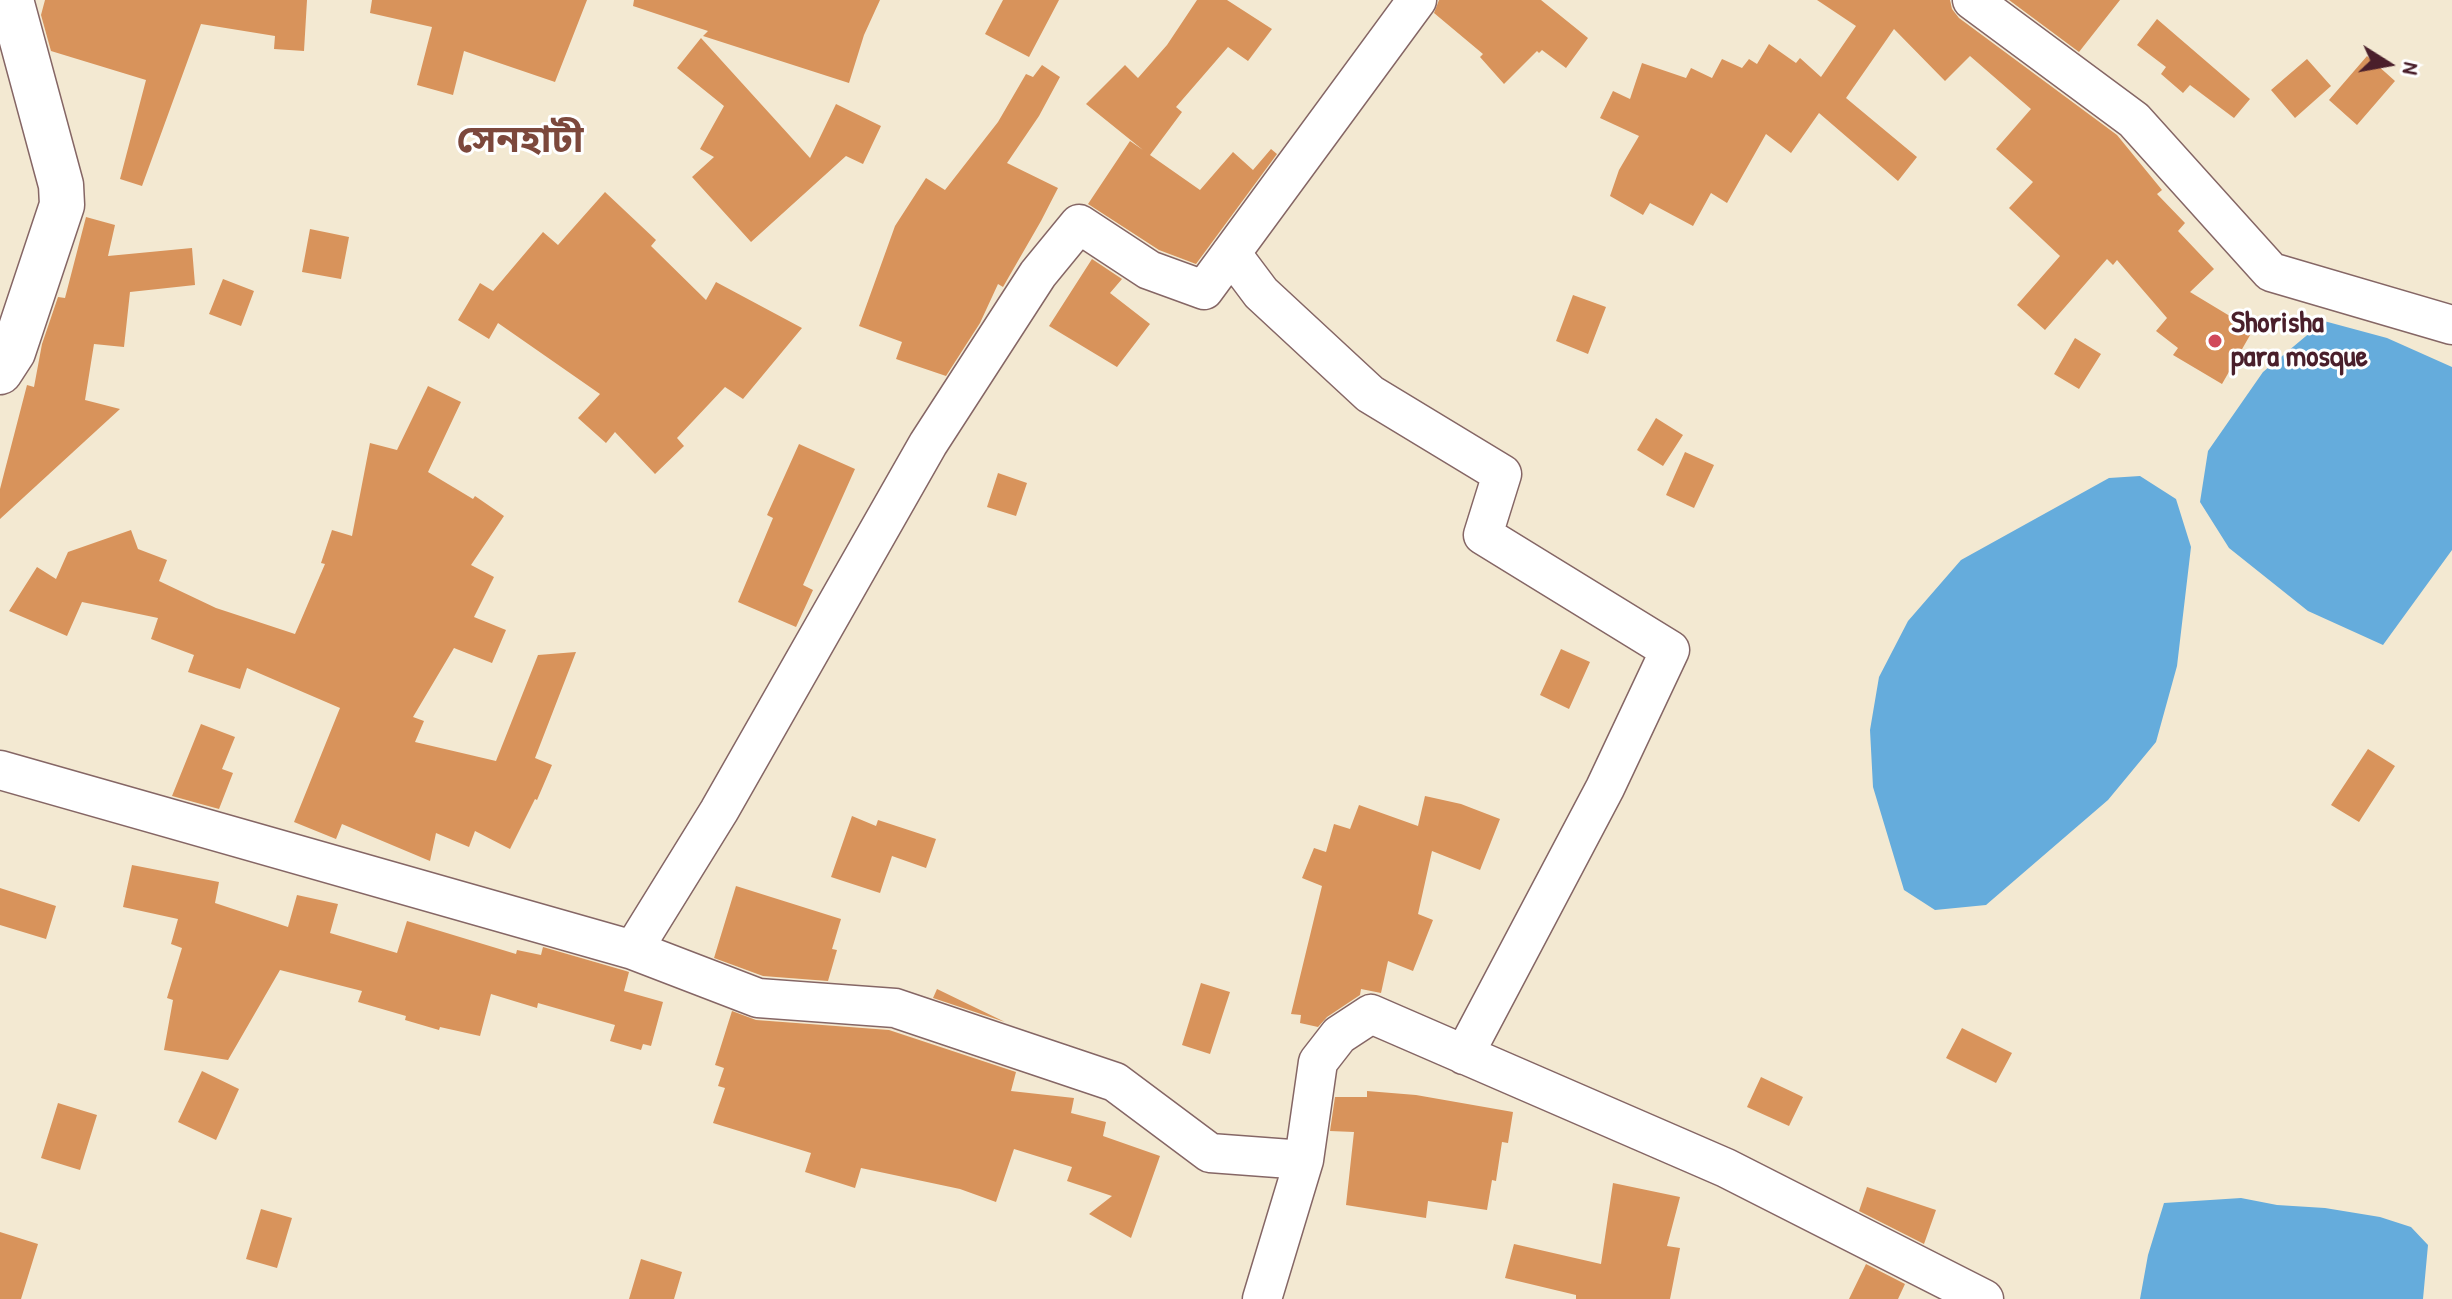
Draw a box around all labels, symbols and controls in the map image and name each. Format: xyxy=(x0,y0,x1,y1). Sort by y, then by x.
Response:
north arrow xyxy=(2348,24,2428,104)
text: N xyxy=(2396,60,2427,77)
district label: সেনহাটী xyxy=(457,119,583,165)
place label: Shorisha para mosque xyxy=(2231,306,2368,376)
marker: Shorisha para mosque xyxy=(2206,332,2224,350)

